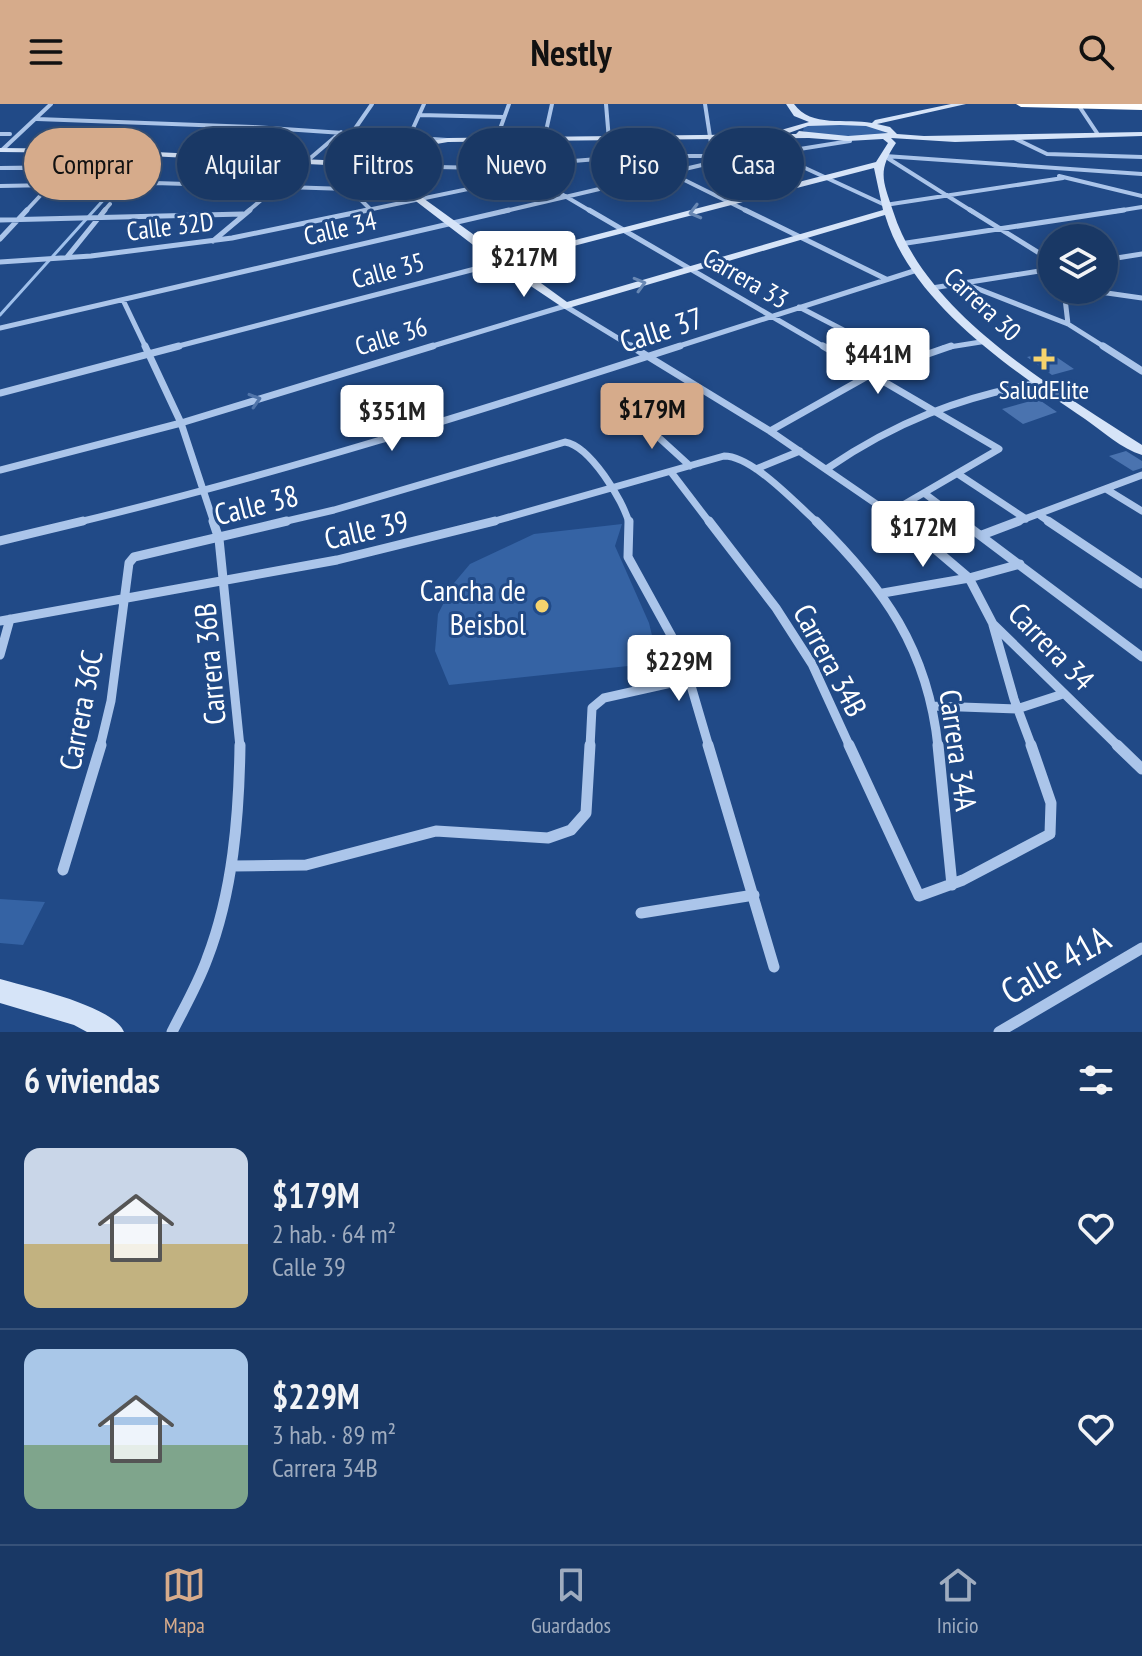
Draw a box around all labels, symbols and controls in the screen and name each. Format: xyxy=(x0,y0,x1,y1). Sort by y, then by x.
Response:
text: Nestly xyxy=(530,29,612,76)
icon: menu xyxy=(24,30,68,74)
icon: search xyxy=(1074,30,1118,74)
chip: Comprar xyxy=(24,128,161,200)
chip: Alquilar xyxy=(177,128,309,200)
chip: Filtros xyxy=(325,128,442,200)
chip: Nuevo xyxy=(458,128,575,200)
chip: Piso xyxy=(591,128,687,200)
chip: Casa xyxy=(703,128,804,200)
one-way arrow xyxy=(689,203,703,219)
street label: Calle 32D xyxy=(125,204,215,248)
street label: Calle 34 xyxy=(300,204,380,252)
map controls xyxy=(1038,224,1118,304)
button: layers xyxy=(1038,224,1118,304)
pin: $217M xyxy=(468,231,580,299)
text: $217M xyxy=(491,240,557,273)
street label: Carrera 33 xyxy=(697,240,795,316)
street label: Calle 35 xyxy=(348,245,428,295)
street label: Carrera 30 xyxy=(938,260,1028,348)
one-way arrow xyxy=(633,277,647,294)
street label: Calle 37 xyxy=(615,297,707,361)
street label: Calle 36 xyxy=(351,309,431,363)
pin: $441M xyxy=(822,328,934,396)
text: $441M xyxy=(845,337,911,370)
marker: SaludElite xyxy=(1033,348,1055,370)
place label: SaludElite xyxy=(999,373,1089,406)
pin: $179M xyxy=(596,383,708,451)
pin: $351M xyxy=(336,385,448,453)
text: $179M xyxy=(619,392,685,425)
one-way arrow xyxy=(248,393,262,409)
text: $351M xyxy=(359,394,425,427)
street label: Calle 38 xyxy=(210,475,302,533)
street label: Calle 39 xyxy=(320,500,412,558)
pin: $172M xyxy=(867,501,979,569)
text: $172M xyxy=(890,510,956,543)
place label: Cancha de Beisbol xyxy=(420,570,526,643)
street label: Carrera 34 xyxy=(1001,594,1103,698)
marker: Cancha de Beisbol xyxy=(533,597,551,615)
street label: Carrera 34B xyxy=(785,597,877,723)
street label: Carrera 36B xyxy=(184,602,234,726)
pin: $229M xyxy=(623,635,735,703)
text: $229M xyxy=(646,644,712,677)
street label: Carrera 36C xyxy=(49,647,111,773)
street label: Carrera 34A xyxy=(931,687,987,814)
street label: Calle 41A xyxy=(992,914,1118,1014)
text: 6 viviendas xyxy=(24,1058,160,1102)
icon: filters xyxy=(1074,1058,1118,1102)
text: $179M xyxy=(272,1173,360,1217)
icon: home xyxy=(88,1180,184,1276)
icon: heart xyxy=(1074,1206,1118,1250)
text: 2 hab. · 64 m² xyxy=(272,1217,396,1250)
text: Calle 39 xyxy=(272,1250,346,1283)
text: $229M xyxy=(272,1374,360,1418)
icon: home xyxy=(88,1381,184,1477)
icon: heart xyxy=(1074,1407,1118,1451)
text: 3 hab. · 89 m² xyxy=(272,1418,396,1451)
text: Carrera 34B xyxy=(272,1451,378,1484)
tab: Mapa xyxy=(162,1563,206,1639)
tab: Guardados xyxy=(531,1563,611,1639)
tab: Inicio xyxy=(936,1563,980,1639)

